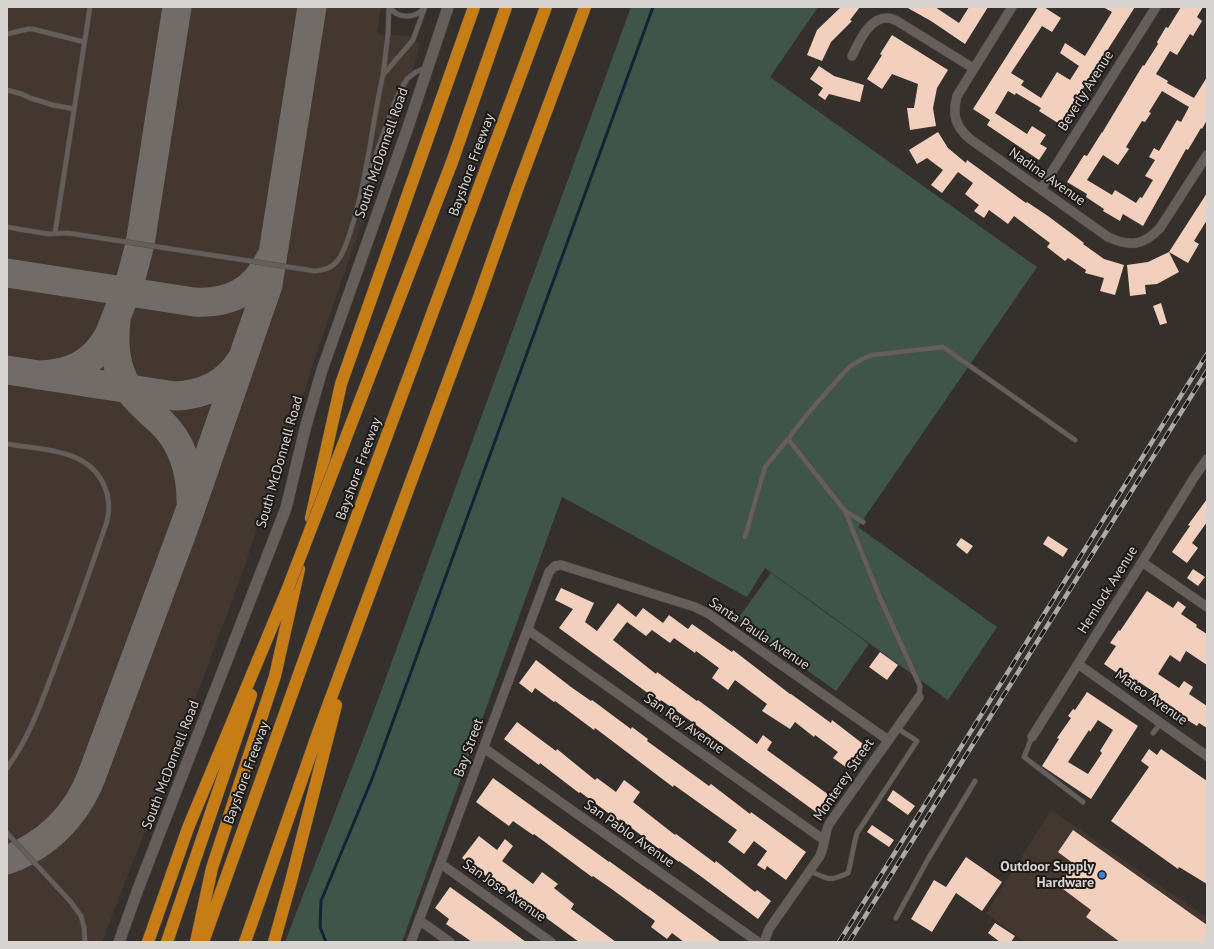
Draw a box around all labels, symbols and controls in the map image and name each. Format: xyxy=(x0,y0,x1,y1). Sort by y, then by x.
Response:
street label: Beverly Avenue xyxy=(1055,48,1117,134)
street label: South McDonnell Road xyxy=(352,86,412,220)
street label: Bayshore Freeway xyxy=(446,111,498,219)
street label: Nadina Avenue xyxy=(1005,144,1089,210)
street label: South McDonnell Road xyxy=(253,394,307,530)
street label: Bayshore Freeway xyxy=(333,415,385,523)
street label: Hemlock Avenue xyxy=(1074,543,1142,637)
street label: Santa Paula Avenue xyxy=(705,594,813,674)
street label: Mateo Avenue xyxy=(1112,667,1190,729)
street label: San Rey Avenue xyxy=(641,690,727,758)
street label: South McDonnell Road xyxy=(139,698,203,832)
street label: Bay Street xyxy=(451,716,487,780)
street label: Bayshore Freeway xyxy=(221,719,273,827)
street label: Monterey Street xyxy=(810,736,878,824)
street label: San Pablo Avenue xyxy=(580,797,678,871)
street label: San Jose Avenue xyxy=(459,856,549,926)
place label: Outdoor Supply Hardware xyxy=(1000,859,1094,892)
marker: Outdoor Supply Hardware xyxy=(1097,870,1107,880)

